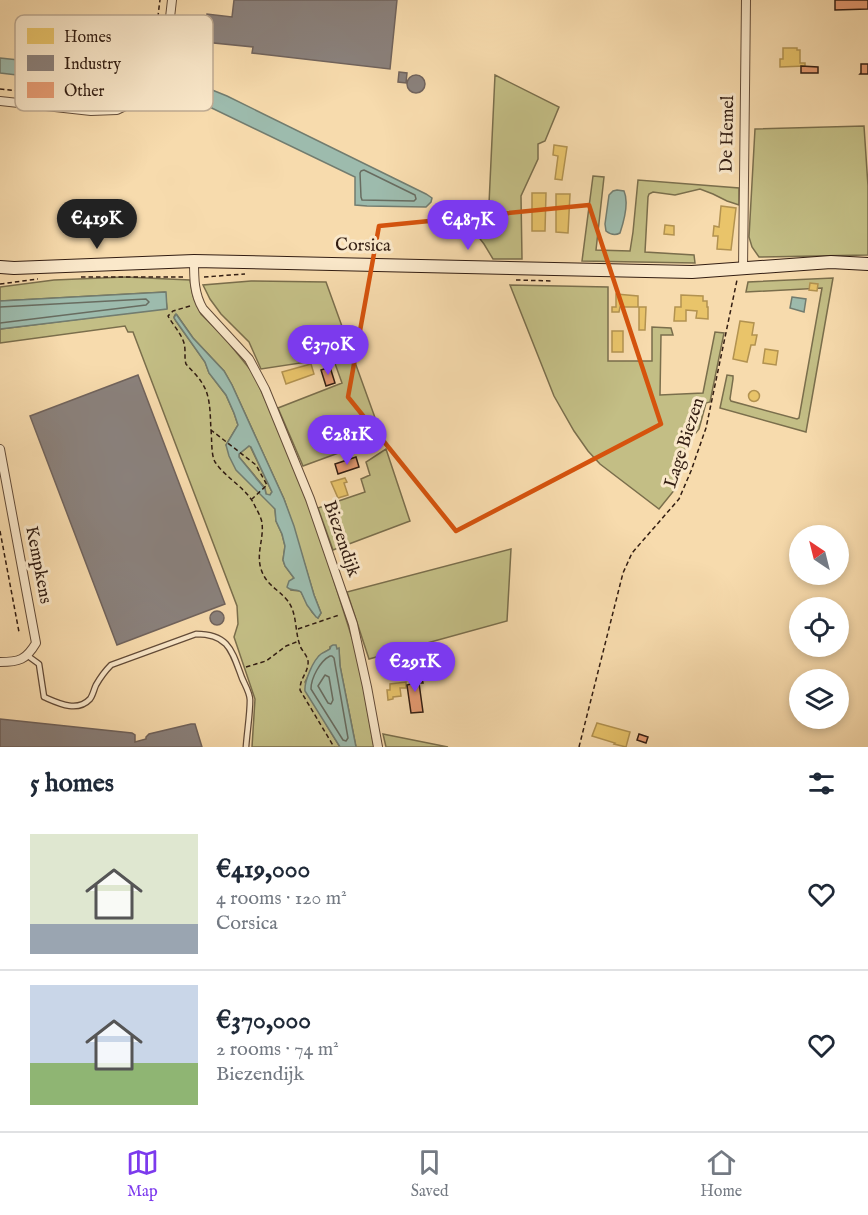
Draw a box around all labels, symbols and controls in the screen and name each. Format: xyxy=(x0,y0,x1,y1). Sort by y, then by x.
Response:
legend xyxy=(15,15,213,111)
text: Homes xyxy=(64,28,112,48)
text: Industry xyxy=(64,55,121,75)
text: Other xyxy=(64,82,105,102)
street label: De Hemel xyxy=(716,95,740,173)
pin: €419K xyxy=(55,199,139,250)
pin: €487K xyxy=(426,200,510,251)
text: €419K xyxy=(71,206,123,231)
text: €487K xyxy=(441,207,495,232)
street label: Corsica xyxy=(335,234,391,258)
pin: €370K xyxy=(286,325,370,376)
text: €370K xyxy=(302,332,354,357)
street label: Lage Biezen xyxy=(660,395,711,491)
pin: €281K xyxy=(305,415,389,466)
text: €281K xyxy=(322,422,372,447)
street label: Biezendijk xyxy=(317,498,365,581)
street label: Kempkens xyxy=(19,524,57,606)
north arrow xyxy=(789,525,849,585)
map controls xyxy=(789,525,849,729)
button: locate xyxy=(789,597,849,657)
pin: €291K xyxy=(373,642,457,693)
text: €291K xyxy=(389,649,441,674)
button: layers xyxy=(789,669,849,729)
text: 5 homes xyxy=(30,767,114,800)
icon: filters xyxy=(805,767,838,800)
text: €419,000 xyxy=(216,853,310,886)
icon: home xyxy=(78,858,150,930)
icon: heart xyxy=(805,878,838,911)
text: 4 rooms · 120 m² xyxy=(216,886,347,911)
text: Corsica xyxy=(216,911,278,936)
text: €370,000 xyxy=(216,1004,311,1037)
icon: home xyxy=(78,1009,150,1081)
icon: heart xyxy=(805,1029,838,1062)
text: 2 rooms · 74 m² xyxy=(216,1037,339,1062)
text: Biezendijk xyxy=(216,1062,304,1087)
tab: Map xyxy=(126,1146,159,1202)
tab: Saved xyxy=(411,1146,449,1202)
tab: Home xyxy=(700,1146,742,1202)

